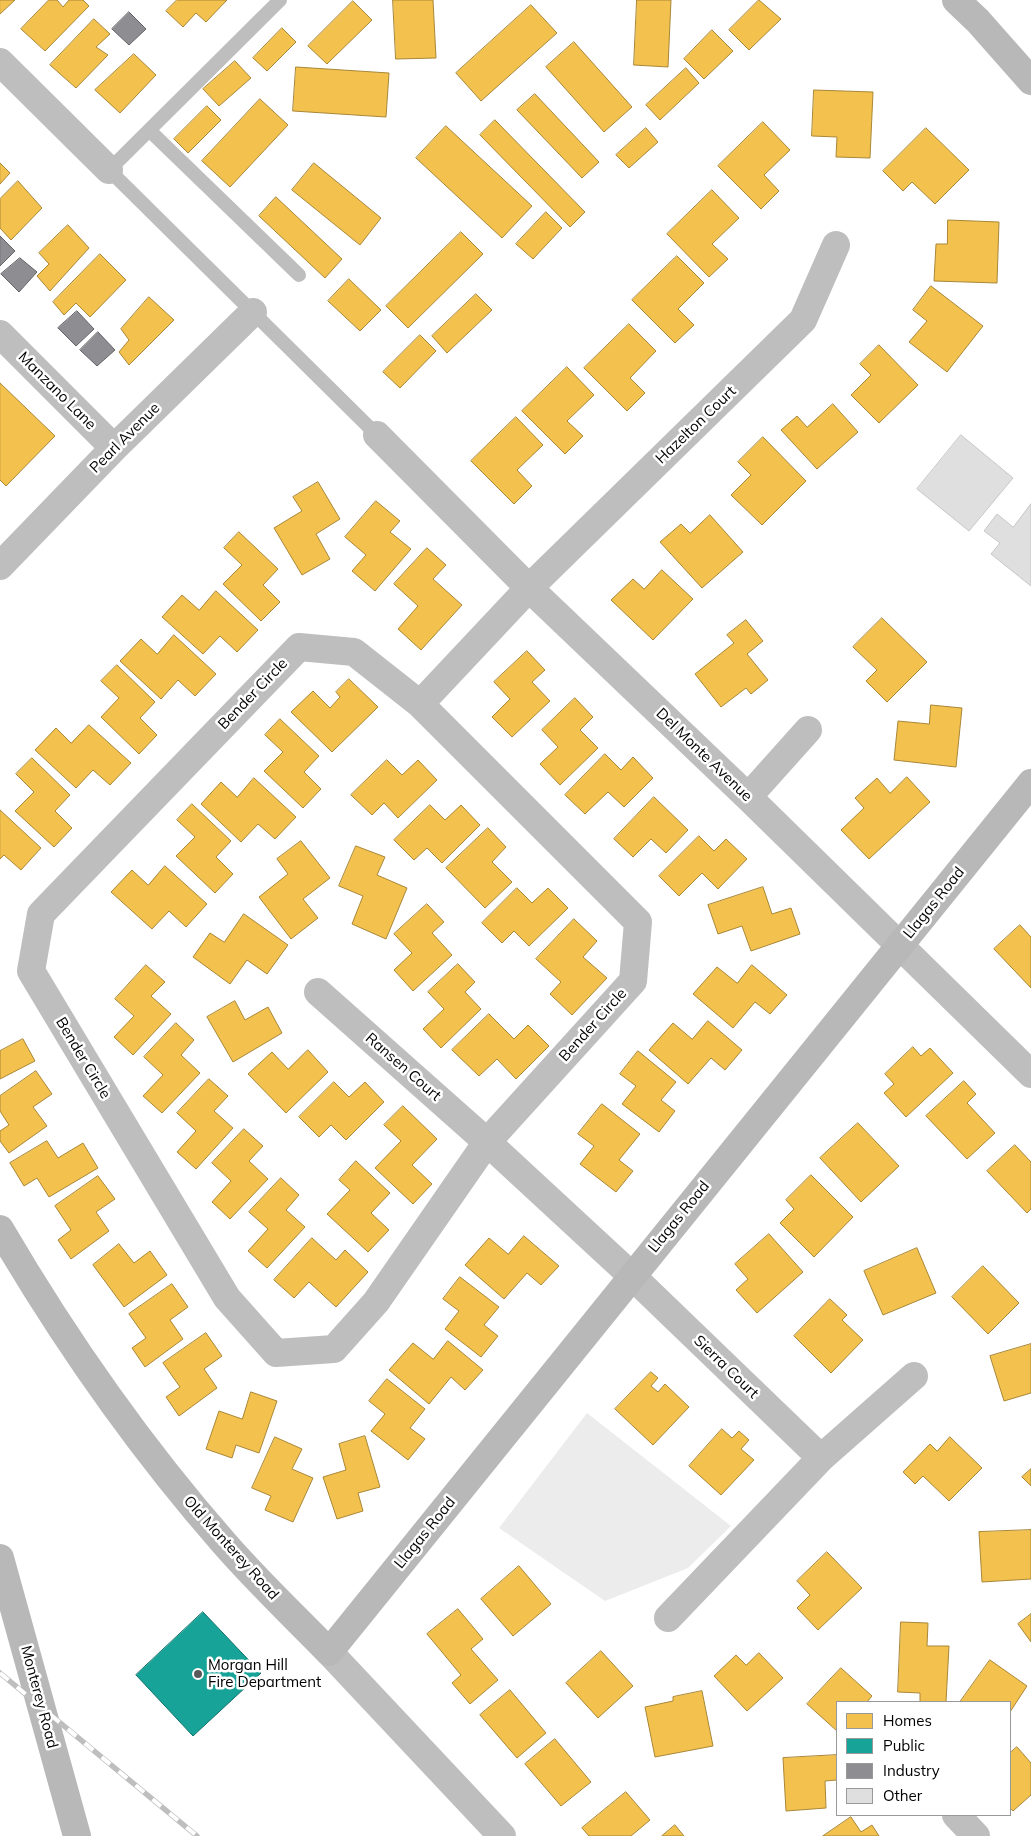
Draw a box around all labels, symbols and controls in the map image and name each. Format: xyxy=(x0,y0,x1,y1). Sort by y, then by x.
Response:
street label: Manzano Lane xyxy=(14,348,100,434)
street label: Hazelton Court xyxy=(652,382,740,468)
street label: Pearl Avenue xyxy=(86,399,164,477)
street label: Bender Circle xyxy=(215,655,291,733)
street label: Del Monte Avenue xyxy=(652,705,756,805)
street label: Llagas Road xyxy=(900,864,968,942)
street label: Bender Circle xyxy=(556,985,630,1065)
street label: Bender Circle xyxy=(52,1014,114,1102)
street label: Ransen Court xyxy=(361,1029,445,1105)
street label: Llagas Road xyxy=(645,1178,713,1256)
street label: Sierra Court xyxy=(690,1332,762,1402)
street label: Old Monterey Road xyxy=(180,1492,282,1604)
street label: Llagas Road xyxy=(391,1494,459,1572)
street label: Monterey Road xyxy=(17,1644,61,1750)
place label: Morgan Hill Fire Department xyxy=(208,1656,321,1691)
marker: Morgan Hill Fire Department xyxy=(192,1668,204,1680)
legend xyxy=(836,1701,1011,1816)
text: Homes xyxy=(883,1711,932,1730)
text: Public xyxy=(883,1736,925,1755)
text: Industry xyxy=(883,1761,940,1780)
text: Other xyxy=(883,1786,922,1805)

